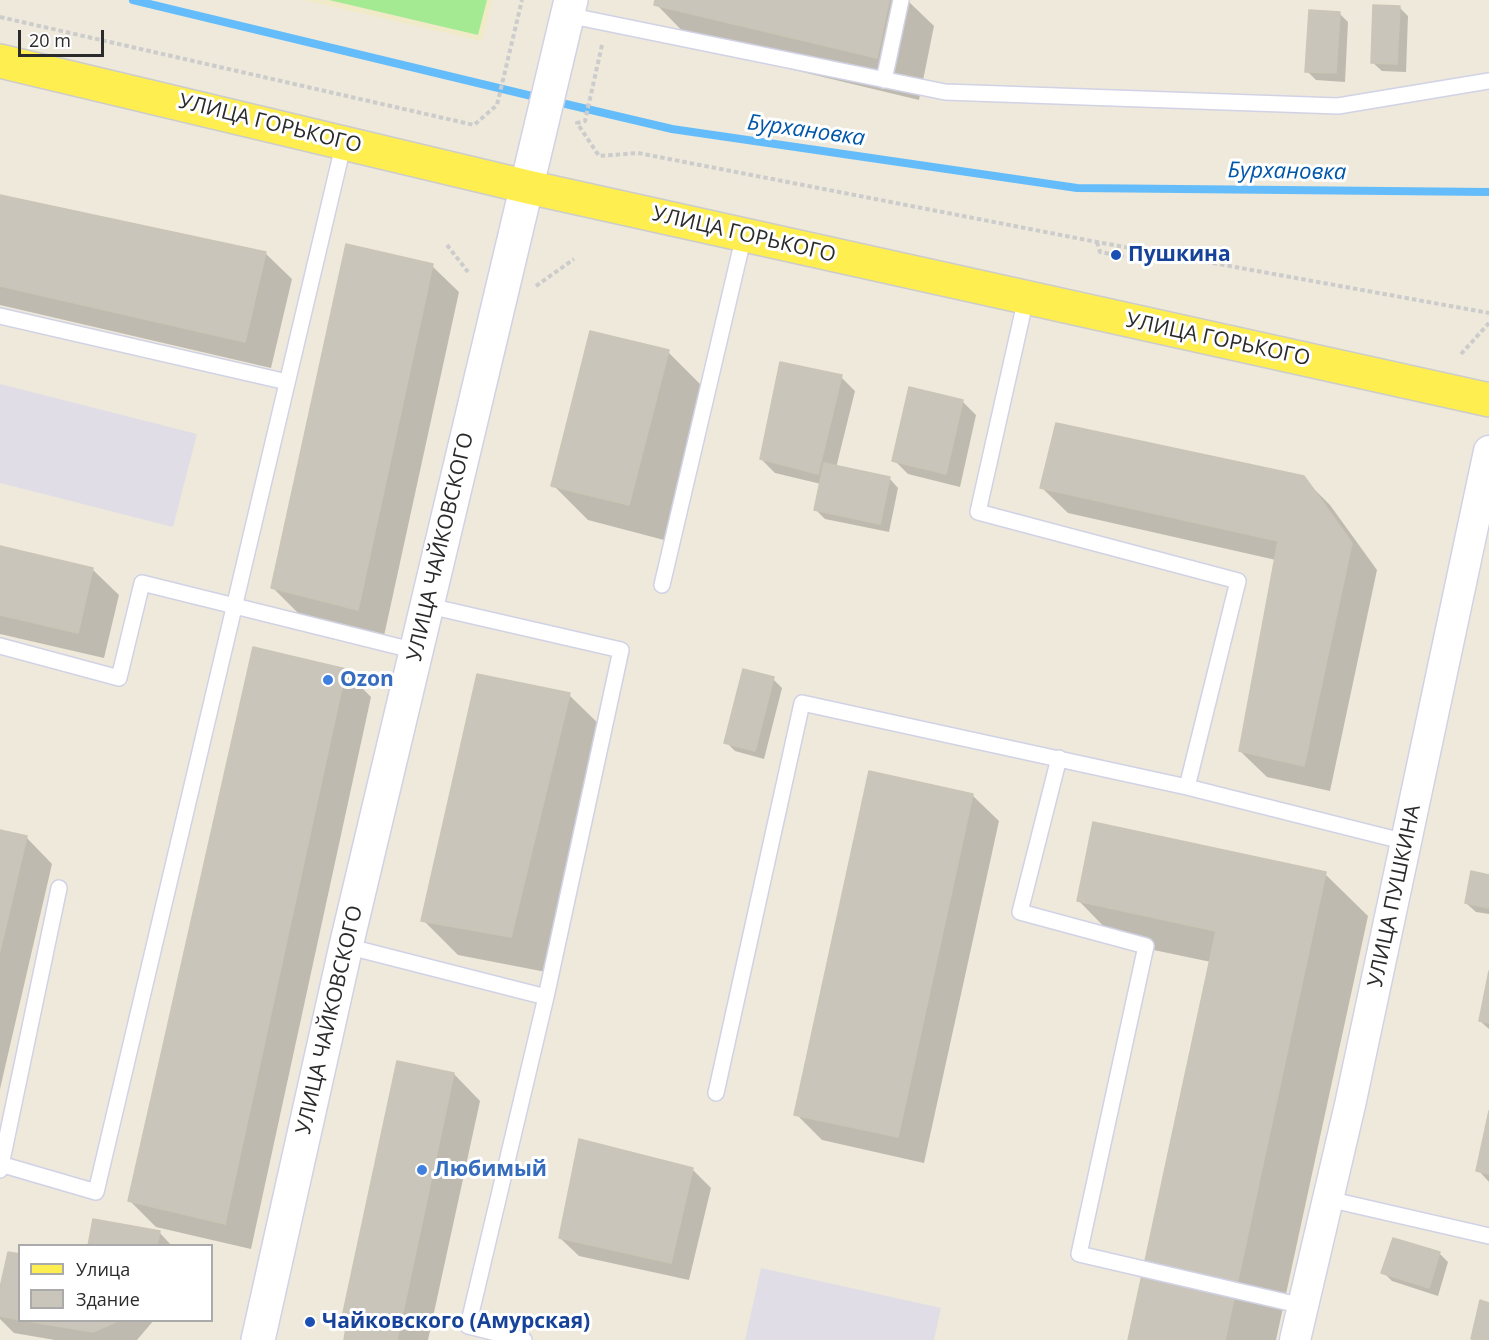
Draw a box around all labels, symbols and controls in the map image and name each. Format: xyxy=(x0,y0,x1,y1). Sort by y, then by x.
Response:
scale bar xyxy=(21,18,106,56)
text: 20 m xyxy=(29,28,71,52)
street label: УЛИЦА ГОРЬКОГО xyxy=(176,89,364,159)
water label: Бурхановка xyxy=(745,110,867,152)
water label: Бурхановка xyxy=(1227,158,1347,186)
street label: УЛИЦА ГОРЬКОГО xyxy=(650,202,838,268)
place label: Пушкина xyxy=(1128,242,1231,268)
marker: Пушкина xyxy=(1109,248,1123,262)
street label: УЛИЦА ГОРЬКОГО xyxy=(1124,308,1312,372)
street label: УЛИЦА ЧАЙКОВСКОГО xyxy=(402,430,480,664)
place label: Ozon xyxy=(340,667,394,693)
marker: Ozon xyxy=(321,673,335,687)
street label: УЛИЦА ПУШКИНА xyxy=(1363,803,1427,989)
street label: УЛИЦА ЧАЙКОВСКОГО xyxy=(291,903,369,1137)
place label: Любимый xyxy=(434,1157,547,1183)
marker: Любимый xyxy=(415,1163,429,1177)
legend xyxy=(18,1244,213,1322)
text: Улица xyxy=(76,1257,130,1281)
text: Здание xyxy=(76,1287,140,1311)
place label: Чайковского (Амурская) xyxy=(322,1309,590,1335)
marker: Чайковского (Амурская) xyxy=(303,1315,317,1329)

